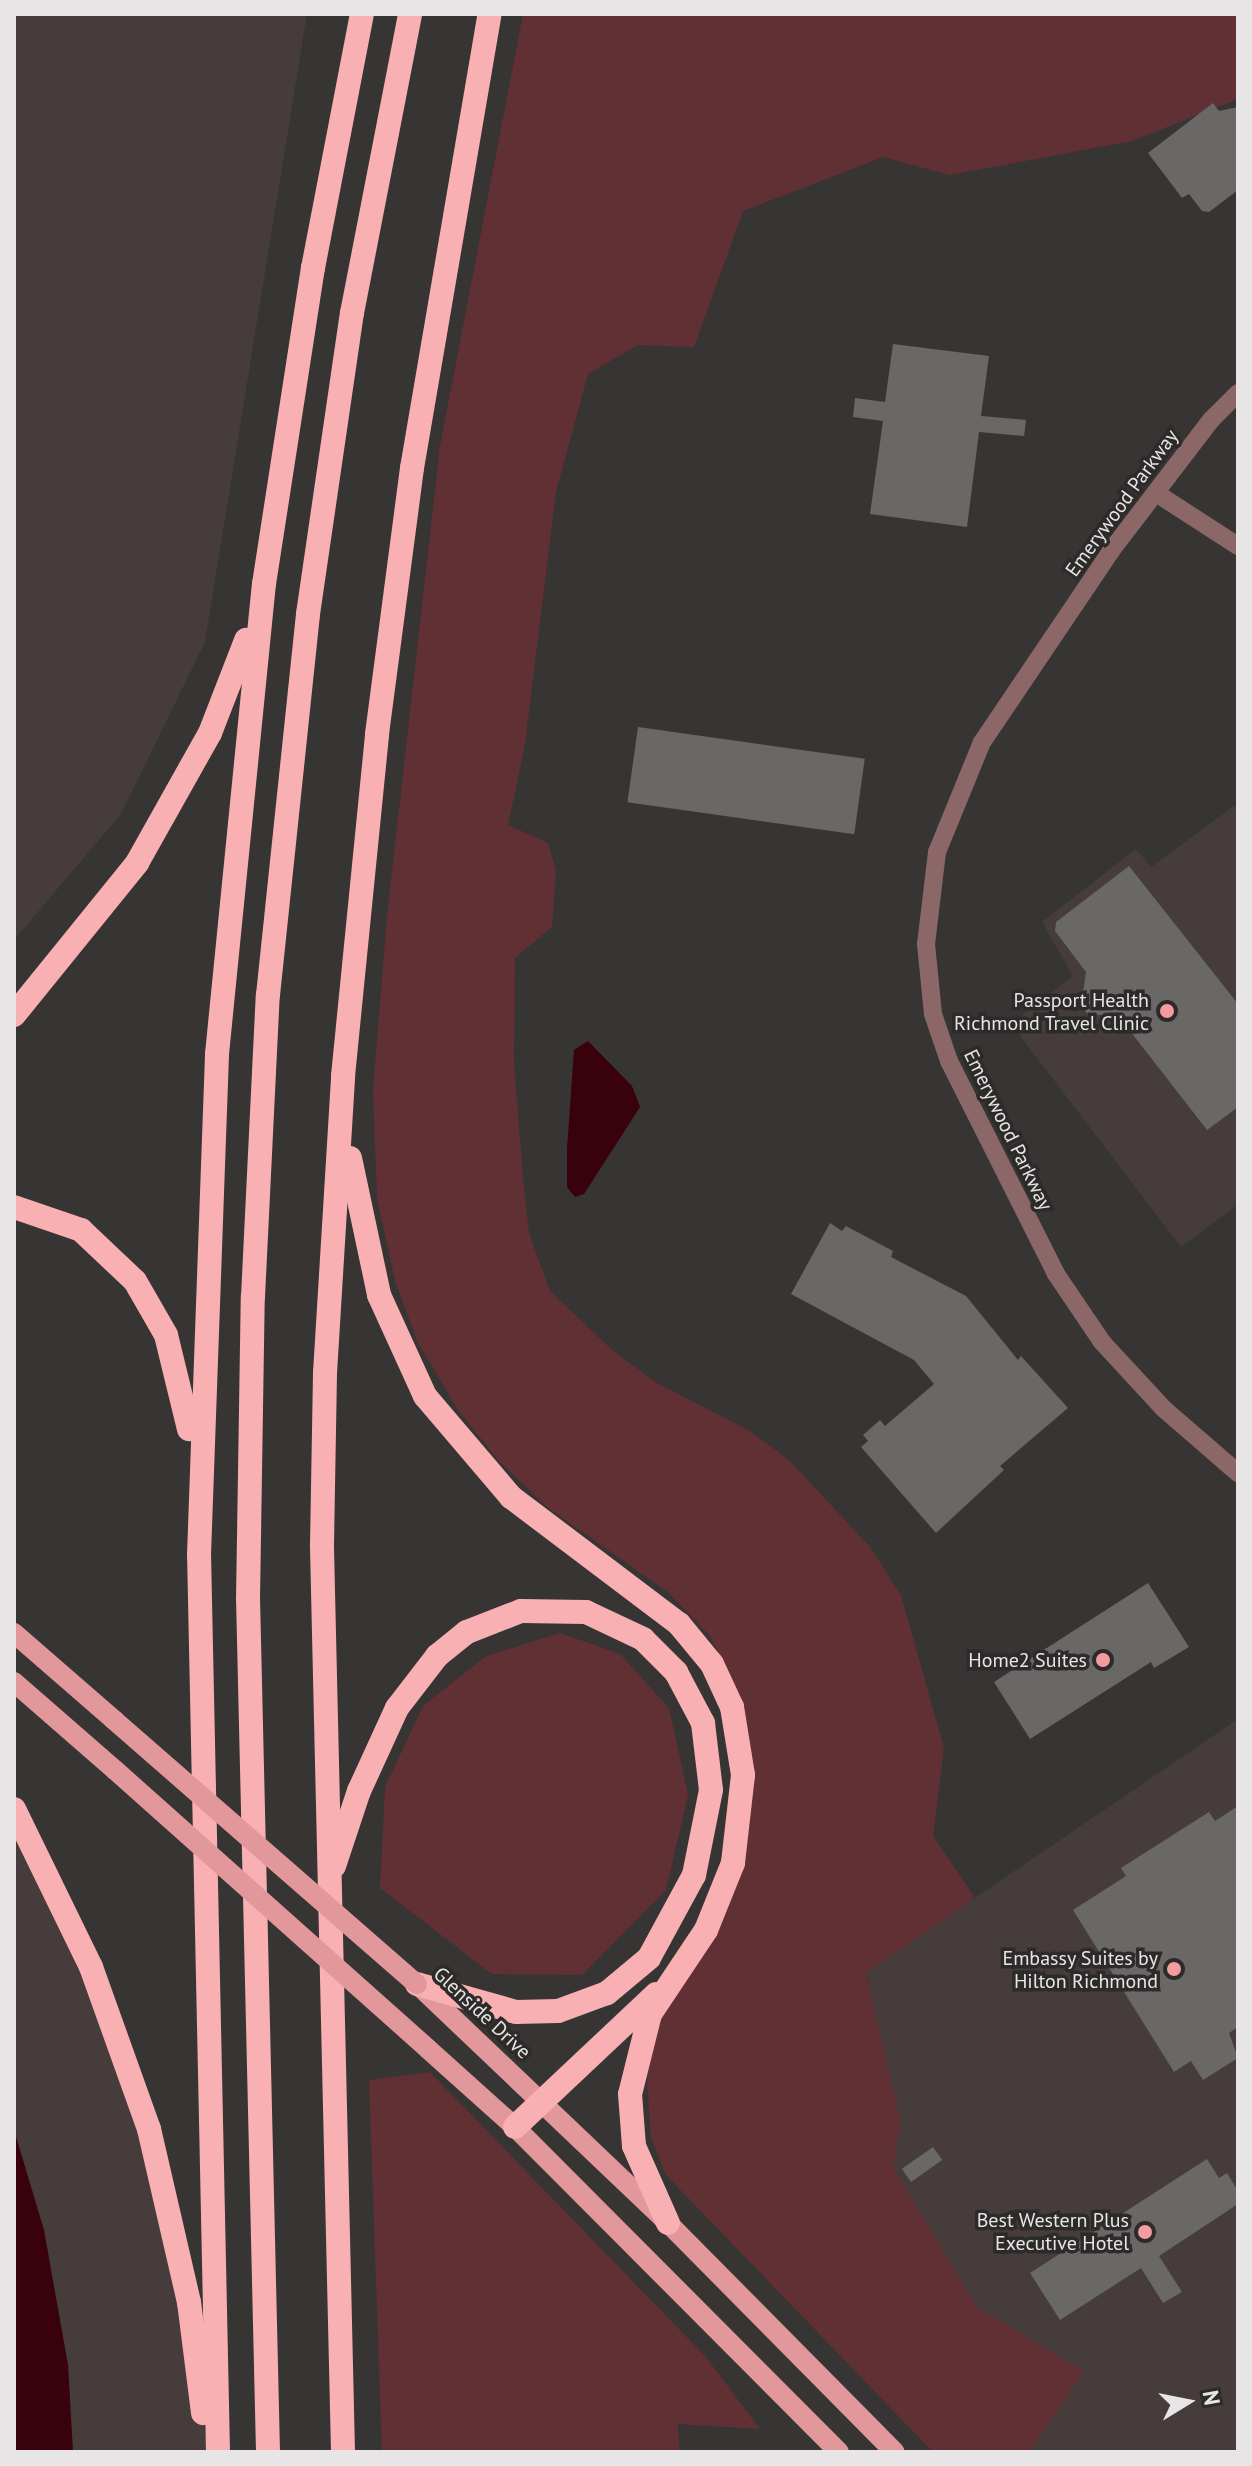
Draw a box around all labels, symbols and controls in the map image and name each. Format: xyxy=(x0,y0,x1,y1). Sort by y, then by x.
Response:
street label: Emerywood Parkway xyxy=(1061,425,1183,581)
place label: Passport Health Richmond Travel Clinic xyxy=(953,988,1149,1035)
marker: Passport Health Richmond Travel Clinic xyxy=(1156,1000,1178,1022)
street label: Emerywood Parkway xyxy=(959,1046,1057,1214)
place label: Home2 Suites xyxy=(968,1648,1087,1672)
marker: Home2 Suites xyxy=(1094,1651,1112,1669)
place label: Embassy Suites by Hilton Richmond xyxy=(1002,1946,1158,1993)
marker: Embassy Suites by Hilton Richmond xyxy=(1165,1960,1183,1978)
street label: Glenside Drive xyxy=(428,1962,536,2064)
place label: Best Western Plus Executive Hotel xyxy=(976,2208,1129,2255)
marker: Best Western Plus Executive Hotel xyxy=(1136,2223,1154,2241)
north arrow xyxy=(1148,2362,1228,2442)
text: N xyxy=(1197,2388,1227,2407)

